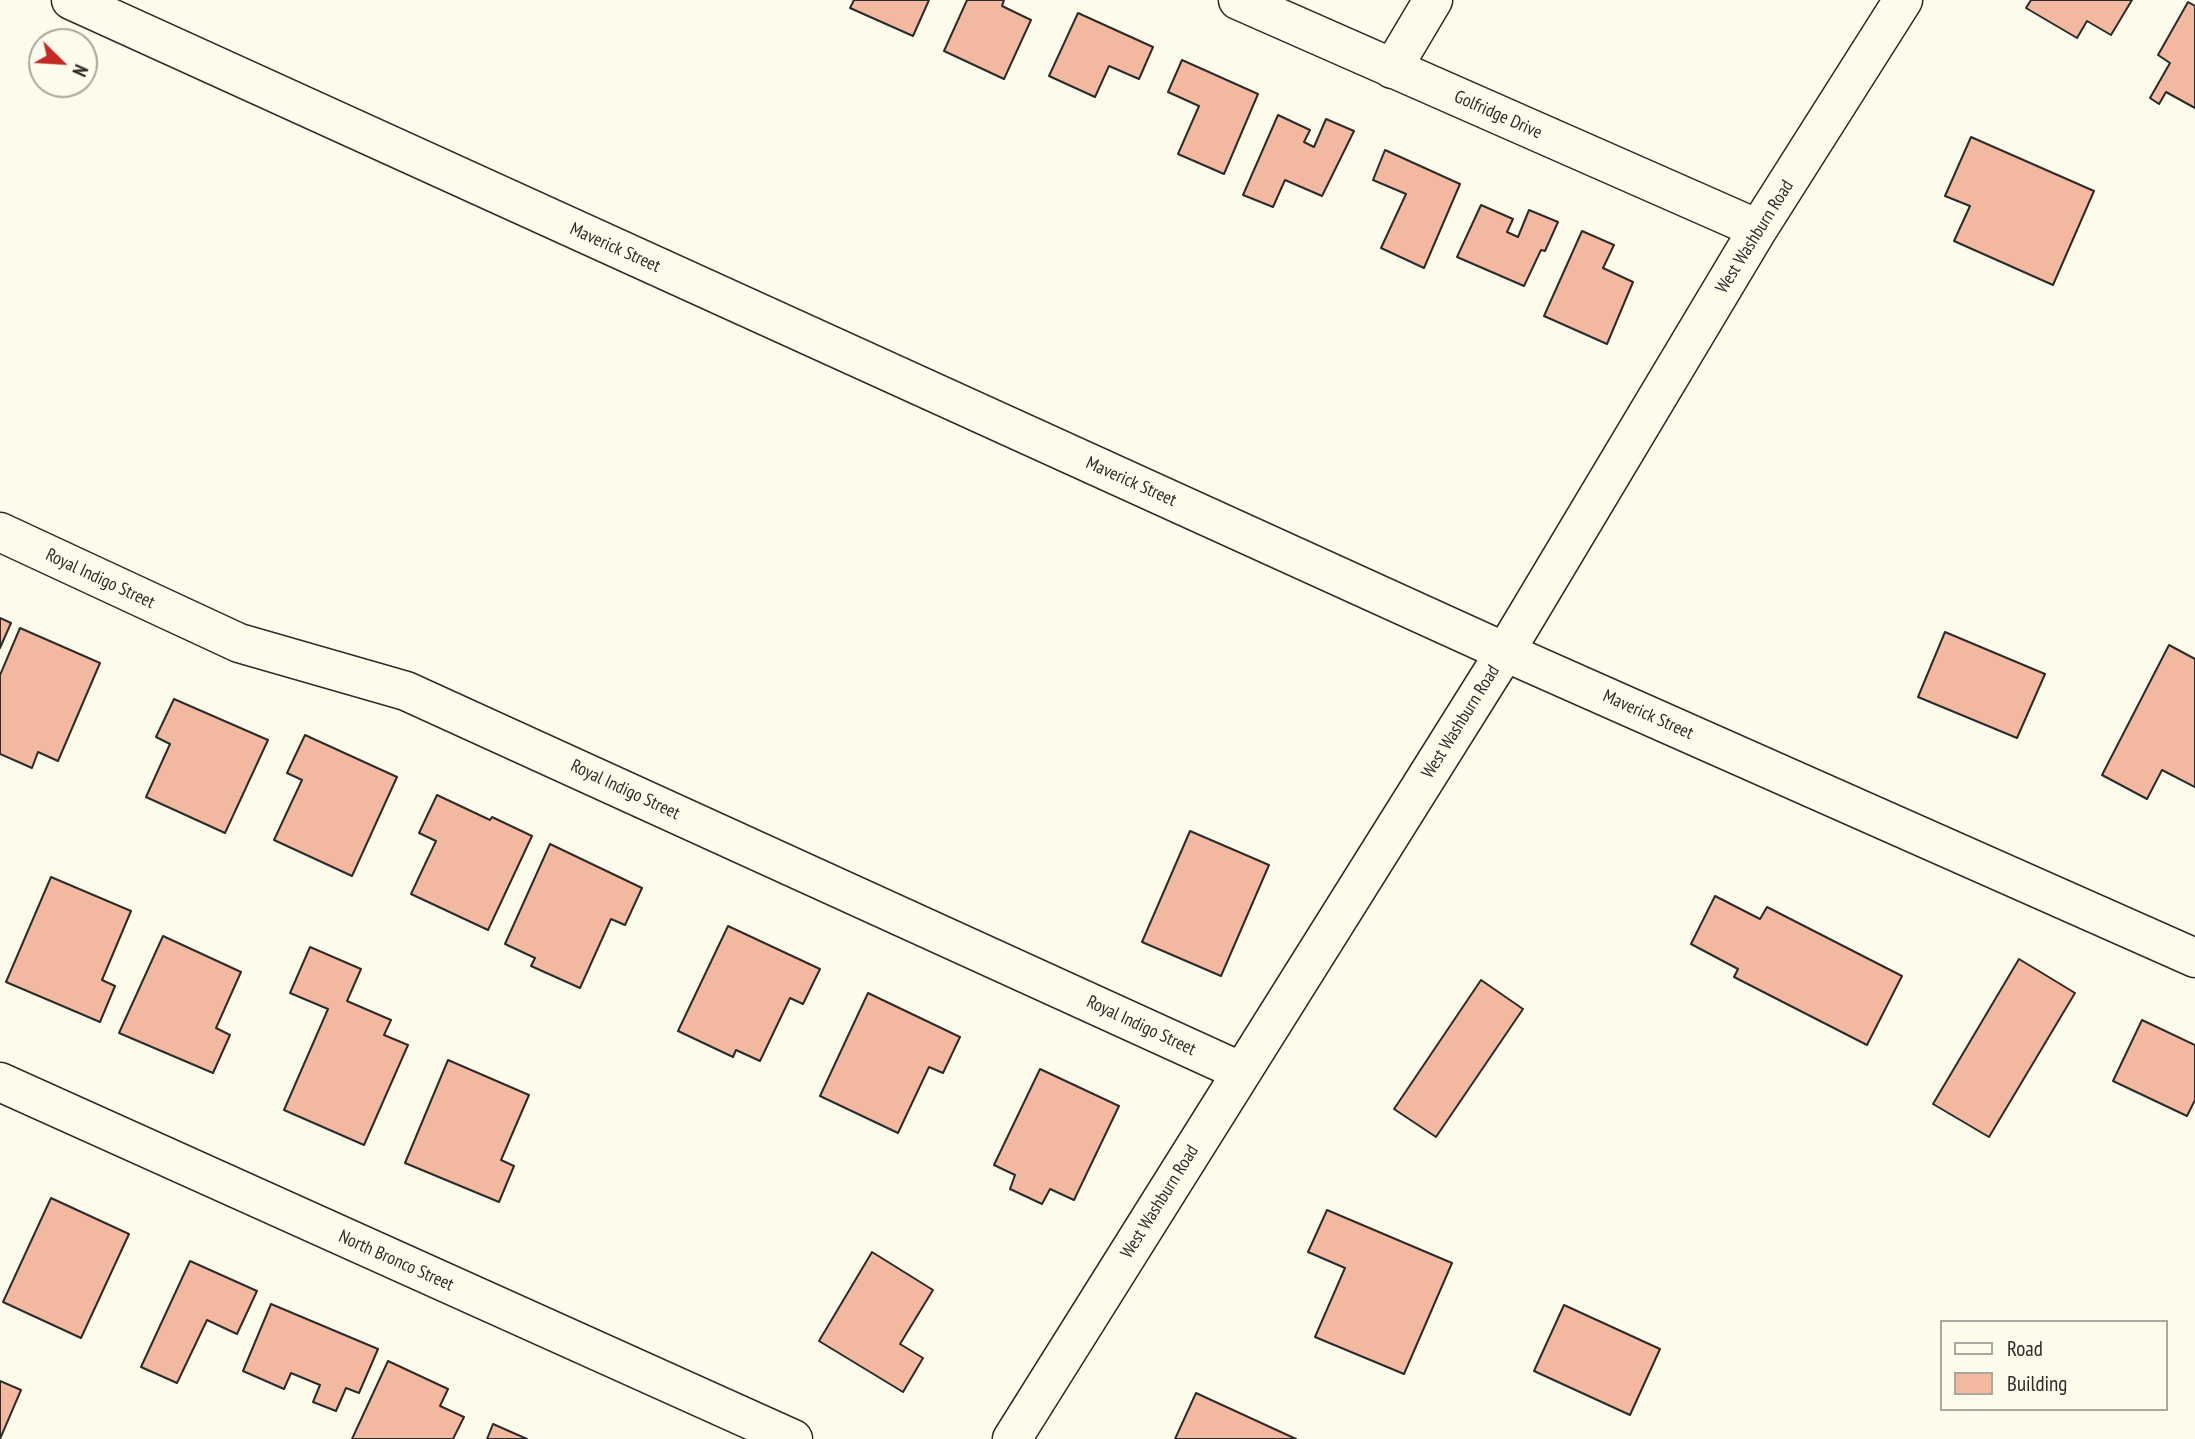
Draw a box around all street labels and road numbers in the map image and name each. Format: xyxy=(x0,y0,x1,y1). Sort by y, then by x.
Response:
street label: Golfridge Drive xyxy=(1451,86,1545,144)
street label: West Washburn Road xyxy=(1712,176,1798,298)
street label: Maverick Street xyxy=(567,219,663,277)
street label: Maverick Street xyxy=(1083,453,1179,511)
street label: Royal Indigo Street xyxy=(42,544,158,614)
street label: West Washburn Road xyxy=(1418,661,1504,783)
street label: Maverick Street xyxy=(1600,686,1696,744)
street label: Royal Indigo Street xyxy=(567,755,683,825)
street label: Royal Indigo Street xyxy=(1083,991,1199,1061)
street label: West Washburn Road xyxy=(1117,1141,1203,1263)
street label: North Bronco Street xyxy=(335,1226,457,1296)

